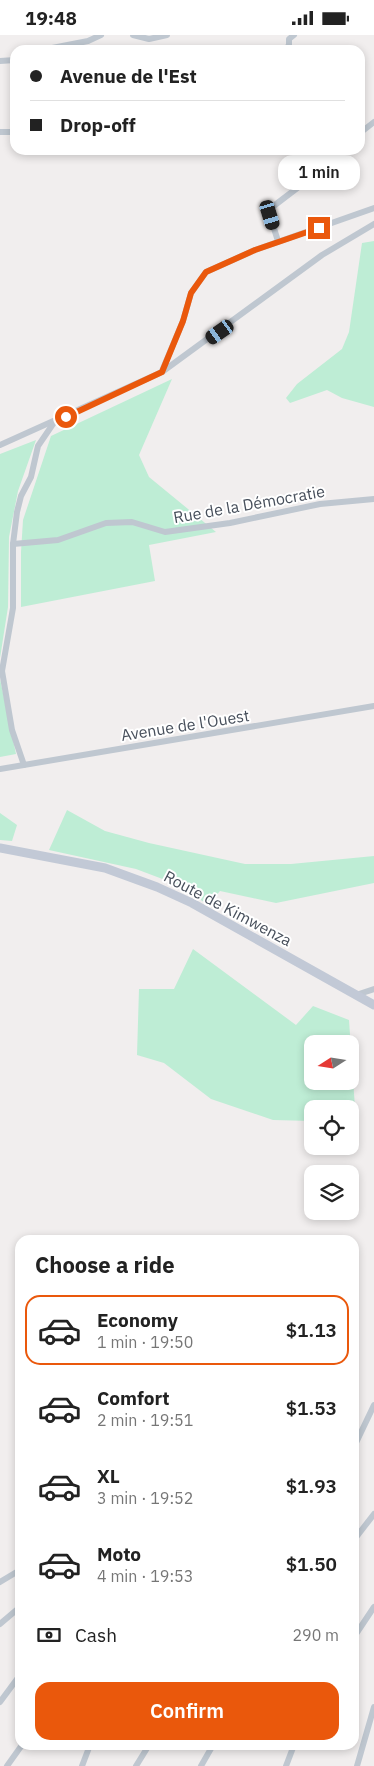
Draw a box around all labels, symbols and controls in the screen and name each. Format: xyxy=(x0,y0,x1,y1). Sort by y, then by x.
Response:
text: 19:48 xyxy=(25,6,77,30)
text: Avenue de l'Est xyxy=(60,64,197,88)
text: Drop-off xyxy=(60,113,136,137)
callout: 1 min xyxy=(278,155,360,191)
text: 1 min xyxy=(298,162,340,182)
car xyxy=(258,198,281,232)
route end xyxy=(308,217,330,239)
car xyxy=(203,317,236,347)
route start xyxy=(55,406,77,428)
street label: Rue de la Démocratie xyxy=(172,481,327,527)
street label: Avenue de l'Ouest xyxy=(119,705,251,745)
street label: Route de Kimwenza xyxy=(161,866,296,950)
north arrow xyxy=(304,1035,359,1090)
map controls xyxy=(304,1035,359,1220)
button: locate xyxy=(304,1100,359,1155)
button: layers xyxy=(304,1165,359,1220)
text: Choose a ride xyxy=(35,1250,175,1279)
icon: car xyxy=(37,1308,82,1353)
text: Economy xyxy=(97,1308,178,1332)
text: $1.13 xyxy=(286,1318,337,1342)
text: 1 min · 19:50 xyxy=(97,1332,193,1352)
icon: car xyxy=(37,1386,82,1431)
text: Comfort xyxy=(97,1386,170,1410)
text: $1.53 xyxy=(286,1396,337,1420)
text: 2 min · 19:51 xyxy=(97,1410,193,1430)
icon: car xyxy=(37,1464,82,1509)
text: XL xyxy=(97,1464,120,1488)
text: $1.93 xyxy=(286,1474,337,1498)
text: 3 min · 19:52 xyxy=(97,1488,193,1508)
icon: car xyxy=(37,1542,82,1587)
text: Moto xyxy=(97,1542,141,1566)
text: $1.50 xyxy=(286,1552,337,1576)
text: 4 min · 19:53 xyxy=(97,1566,193,1586)
icon: cash xyxy=(35,1621,63,1649)
text: Cash xyxy=(75,1623,117,1647)
text: 290 m xyxy=(292,1625,339,1645)
button: Confirm xyxy=(35,1682,339,1740)

